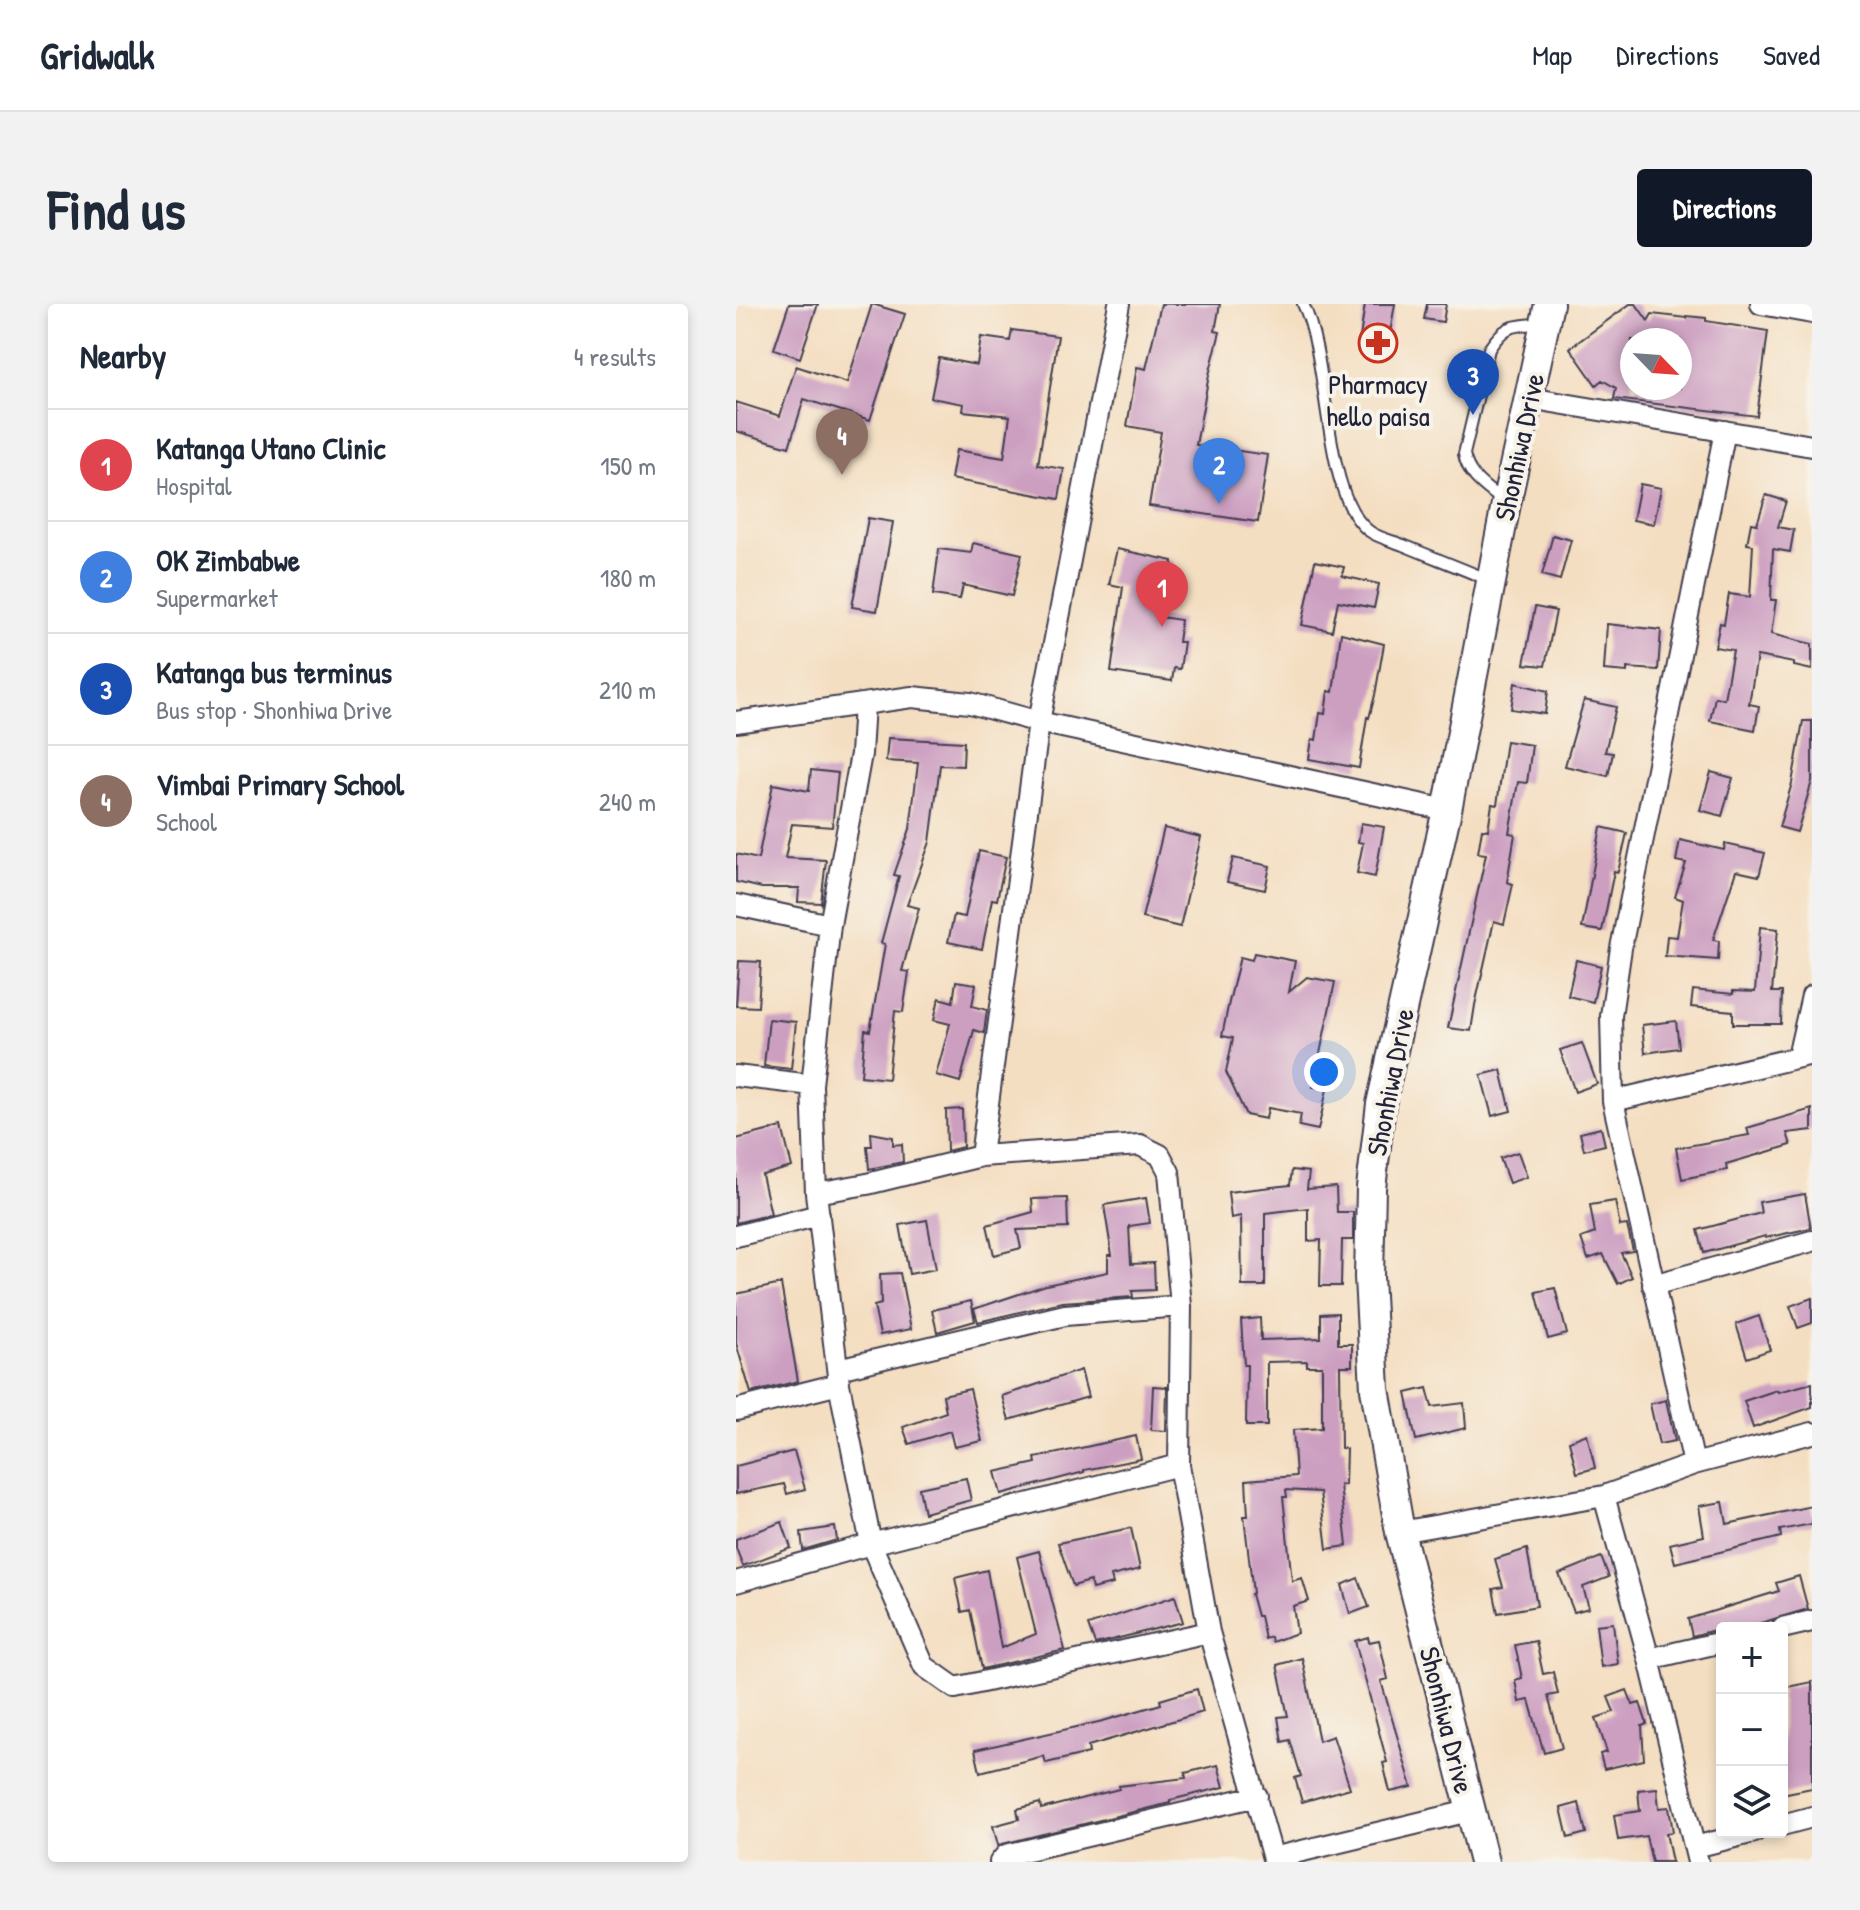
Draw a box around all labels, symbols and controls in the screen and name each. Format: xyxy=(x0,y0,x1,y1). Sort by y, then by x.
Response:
text: Gridwalk xyxy=(40,29,155,81)
text: Map xyxy=(1532,36,1572,74)
text: Directions xyxy=(1616,36,1719,74)
text: Saved xyxy=(1763,36,1820,74)
button: Directions xyxy=(1637,169,1812,247)
text: Find us xyxy=(48,171,186,246)
pharmacy icon: Pharmacy hello paisa xyxy=(1357,322,1399,364)
north arrow xyxy=(1620,328,1692,400)
text: Nearby xyxy=(80,333,166,379)
text: 4 results xyxy=(574,339,656,374)
pin: 3 xyxy=(1447,349,1499,415)
place label: Pharmacy hello paisa xyxy=(1326,365,1430,435)
street label: Shonhiwa Drive xyxy=(1485,370,1553,524)
pin: 4 xyxy=(816,409,868,475)
text: Katanga Utano Clinic xyxy=(156,428,385,468)
pin: 2 xyxy=(1193,438,1245,504)
text: 1 xyxy=(101,448,111,483)
text: 150 m xyxy=(600,448,656,483)
text: Hospital xyxy=(156,468,232,503)
text: OK Zimbabwe xyxy=(156,540,300,580)
text: 2 xyxy=(100,560,112,595)
text: 180 m xyxy=(600,560,656,595)
pin: 1 xyxy=(1136,561,1188,627)
text: Supermarket xyxy=(156,580,278,615)
text: Katanga bus terminus xyxy=(156,652,392,692)
text: 3 xyxy=(100,672,112,707)
text: 210 m xyxy=(599,672,656,707)
text: Bus stop · Shonhiwa Drive xyxy=(156,692,392,727)
text: Vimbai Primary School xyxy=(156,764,404,804)
text: 4 xyxy=(101,784,111,819)
text: 240 m xyxy=(599,784,656,819)
text: School xyxy=(156,804,217,839)
street label: Shonhiwa Drive xyxy=(1357,1005,1423,1159)
your location xyxy=(1304,1052,1344,1092)
map controls xyxy=(1716,1622,1788,1838)
button: + xyxy=(1716,1622,1788,1694)
street label: Shonhiwa Drive xyxy=(1410,1643,1484,1797)
button: − xyxy=(1716,1694,1788,1766)
button: layers xyxy=(1716,1766,1788,1838)

